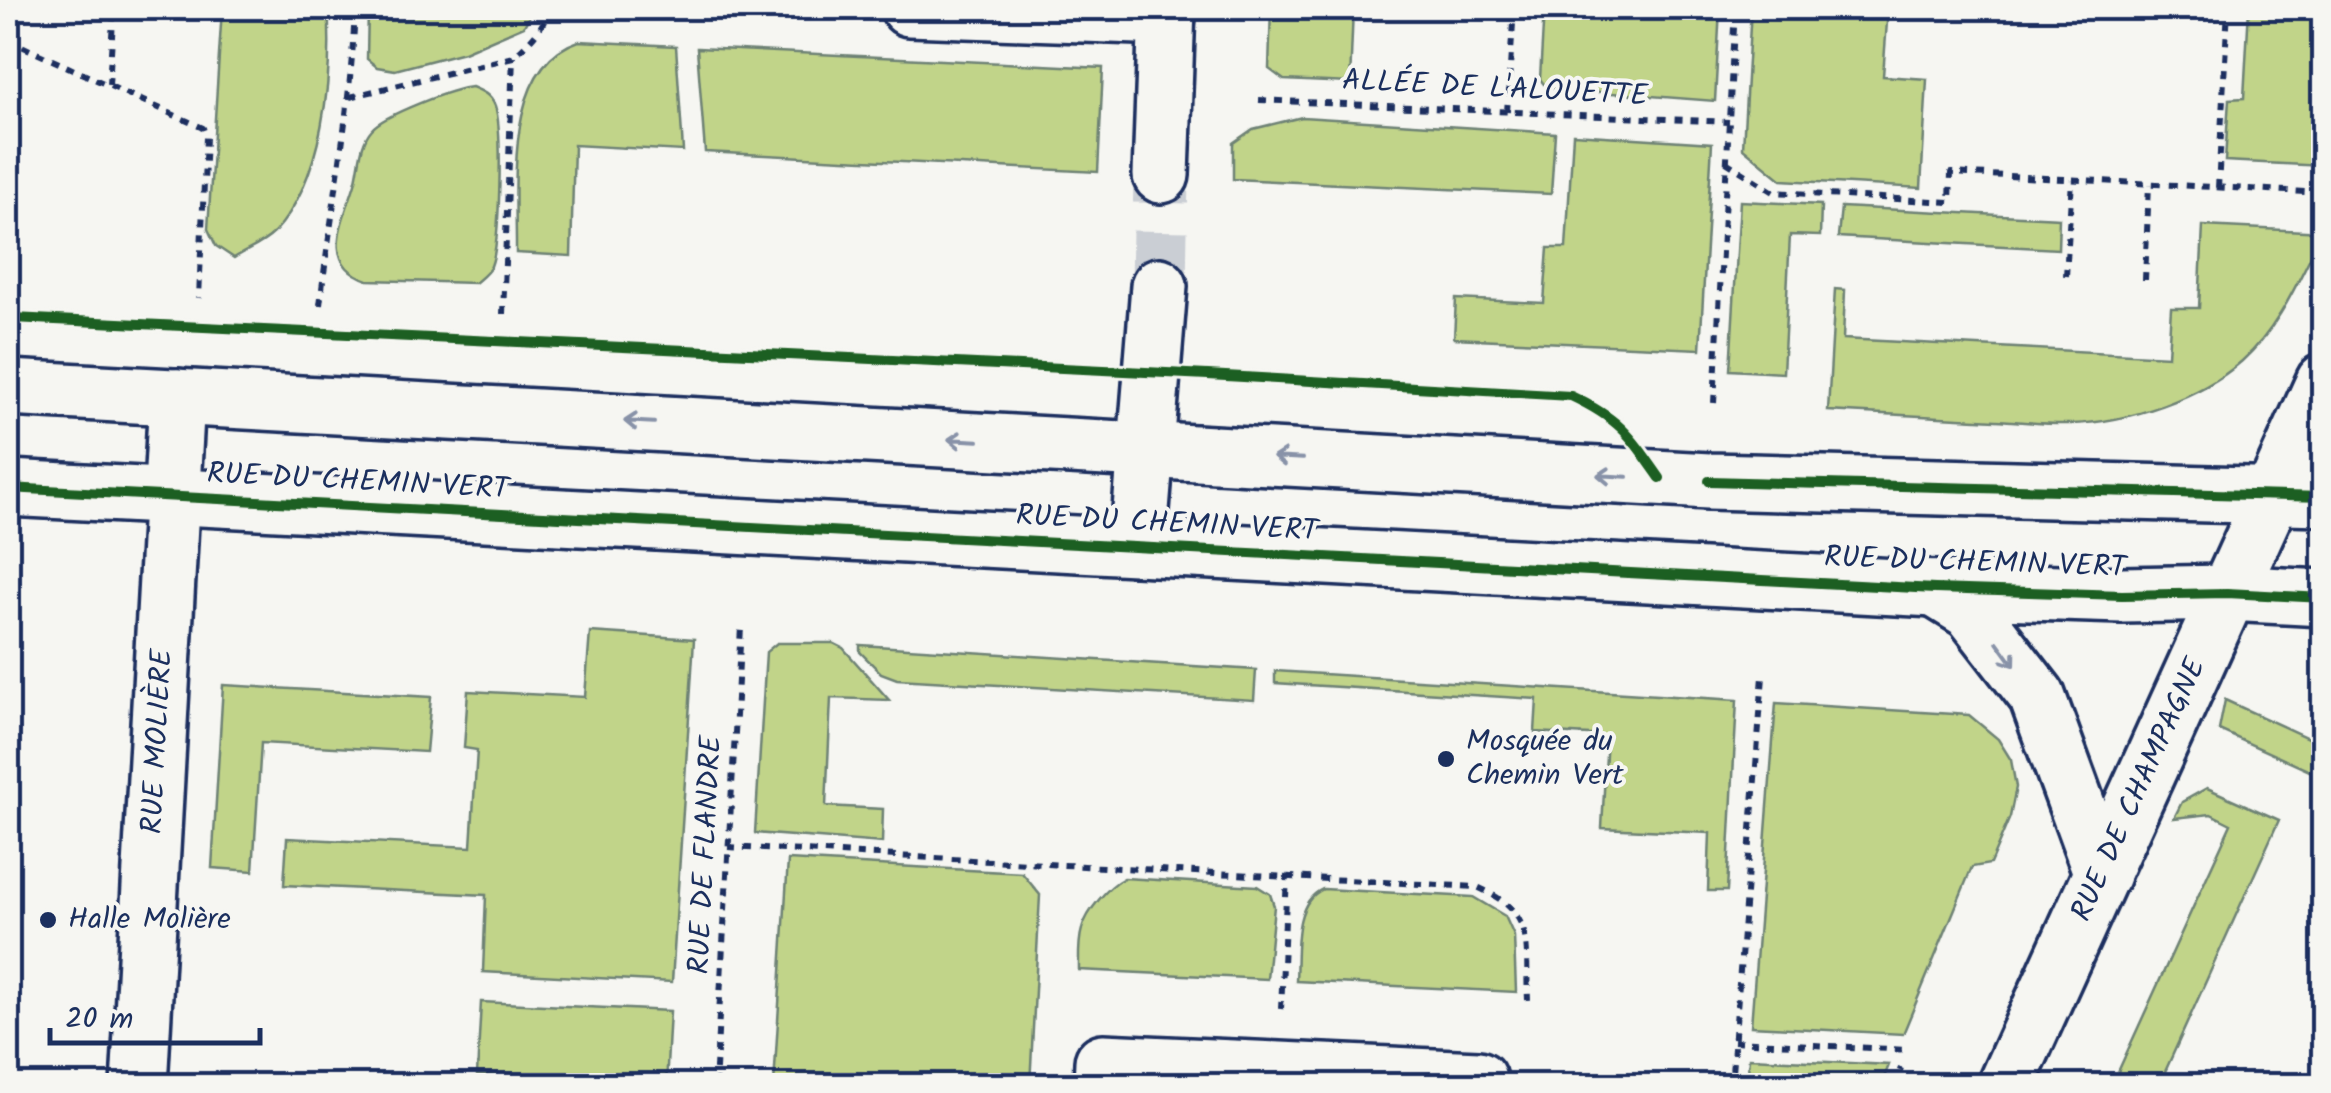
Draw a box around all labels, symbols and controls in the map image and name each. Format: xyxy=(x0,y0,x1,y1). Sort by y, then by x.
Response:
street label: ALLÉE DE L'ALOUETTE xyxy=(1341,57,1650,121)
one-way arrow xyxy=(623,412,655,431)
one-way arrow xyxy=(947,430,980,449)
one-way arrow xyxy=(1272,448,1304,467)
street label: RUE DU CHEMIN VERT xyxy=(206,450,513,514)
one-way arrow xyxy=(1597,466,1629,485)
street label: RUE DU CHEMIN VERT xyxy=(1015,492,1322,556)
street label: RUE DU CHEMIN VERT xyxy=(1823,534,2130,592)
one-way arrow xyxy=(1995,640,2016,667)
street label: RUE MOLIÈRE xyxy=(129,646,187,835)
street label: RUE DE CHAMPAGNE xyxy=(2059,649,2220,930)
place label: Mosquée du Chemin Vert xyxy=(1466,718,1624,800)
street label: RUE DE FLANDRE xyxy=(676,733,736,976)
marker: Mosquée du Chemin Vert xyxy=(1435,748,1457,770)
place label: Halle Molière xyxy=(68,896,231,944)
marker: Halle Molière xyxy=(37,909,59,931)
scale bar xyxy=(50,983,260,1045)
text: 20 m xyxy=(65,996,133,1044)

